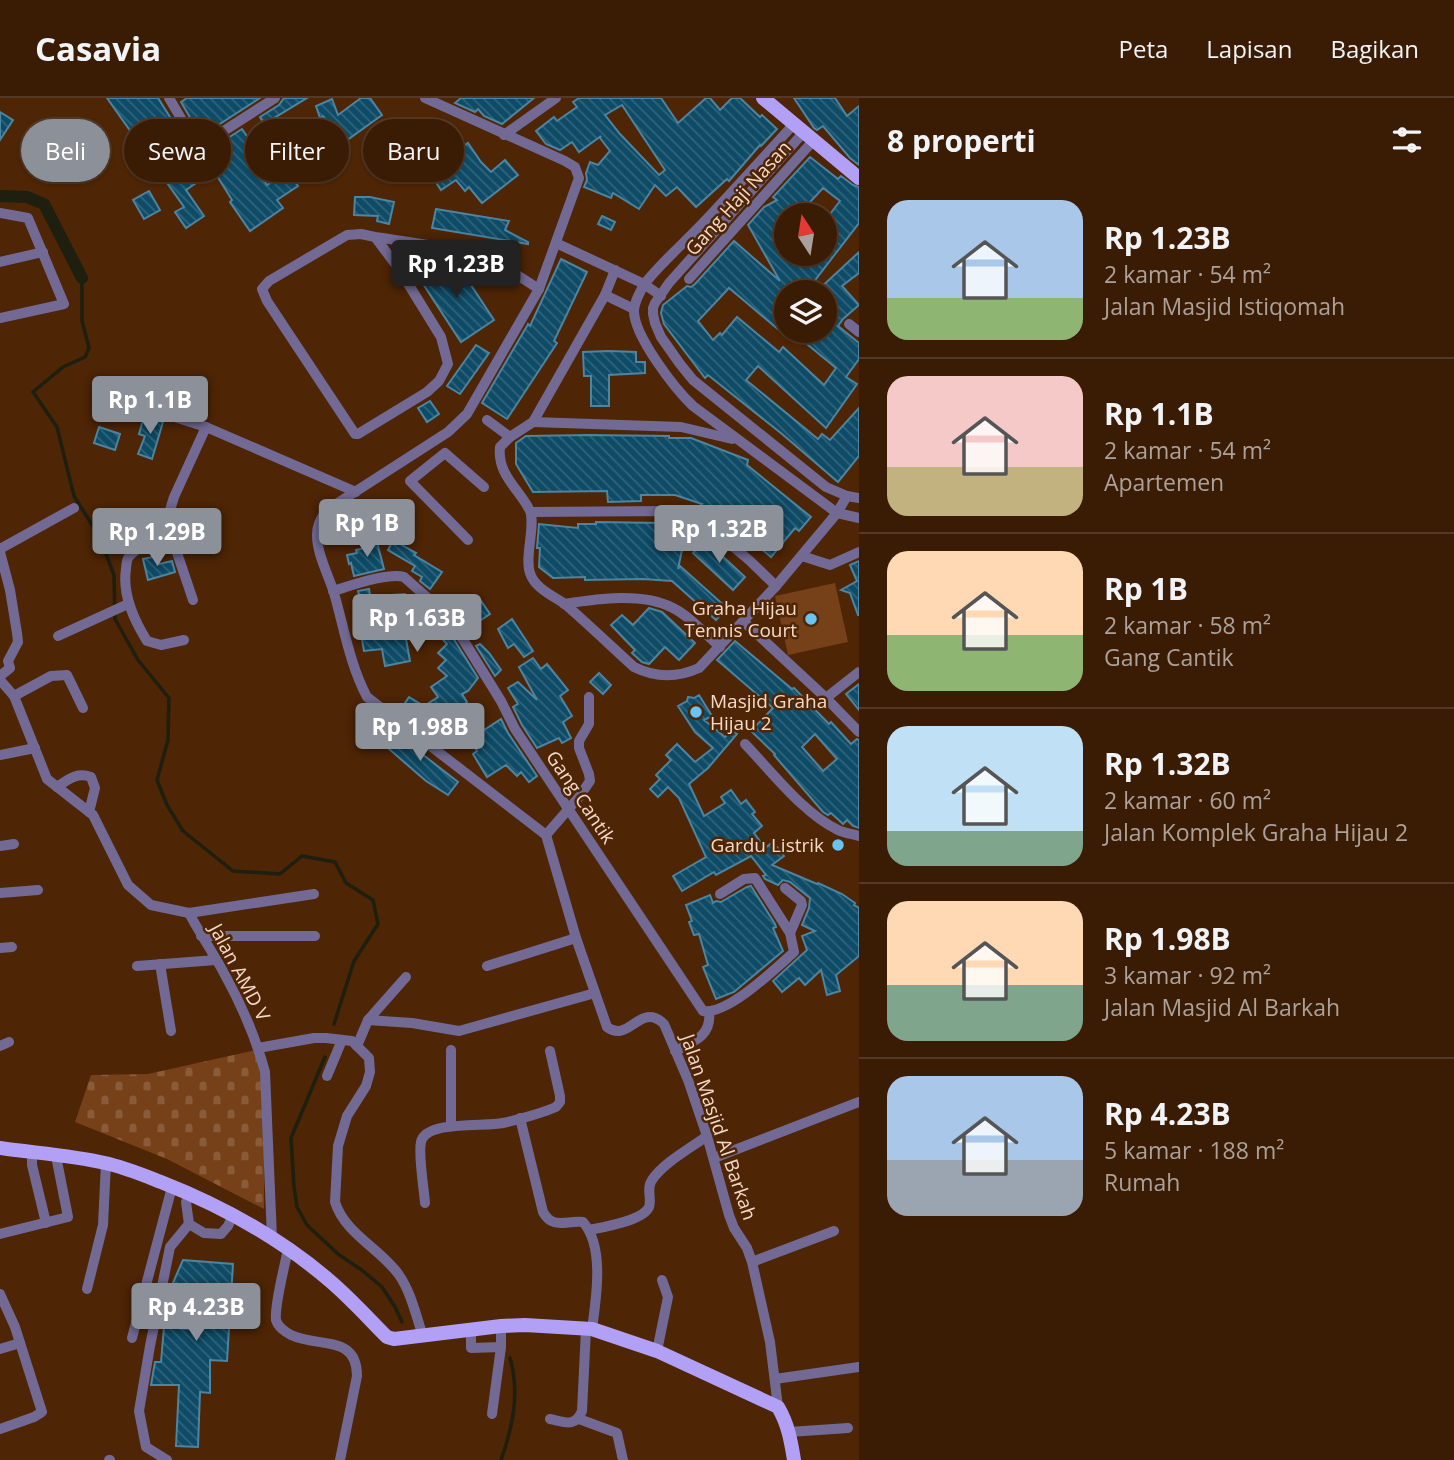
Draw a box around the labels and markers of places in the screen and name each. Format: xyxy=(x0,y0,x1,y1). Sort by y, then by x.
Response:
pin: Rp 1.23B xyxy=(384,240,528,300)
pin: Rp 1.1B xyxy=(85,376,215,436)
pin: Rp 1B xyxy=(318,500,416,559)
pin: Rp 1.32B xyxy=(647,505,791,565)
pin: Rp 1.29B xyxy=(85,508,229,568)
pin: Rp 1.63B xyxy=(345,594,489,654)
place label: Graha Hijau Tennis Court xyxy=(684,595,797,643)
marker: Graha Hijau Tennis Court xyxy=(803,611,819,627)
place label: Masjid Graha Hijau 2 xyxy=(710,688,827,736)
pin: Rp 1.98B xyxy=(348,704,492,763)
marker: Masjid Graha Hijau 2 xyxy=(688,704,704,720)
place label: Gardu Listrik xyxy=(711,832,824,858)
marker: Gardu Listrik xyxy=(830,837,846,853)
pin: Rp 4.23B xyxy=(124,1284,268,1343)

